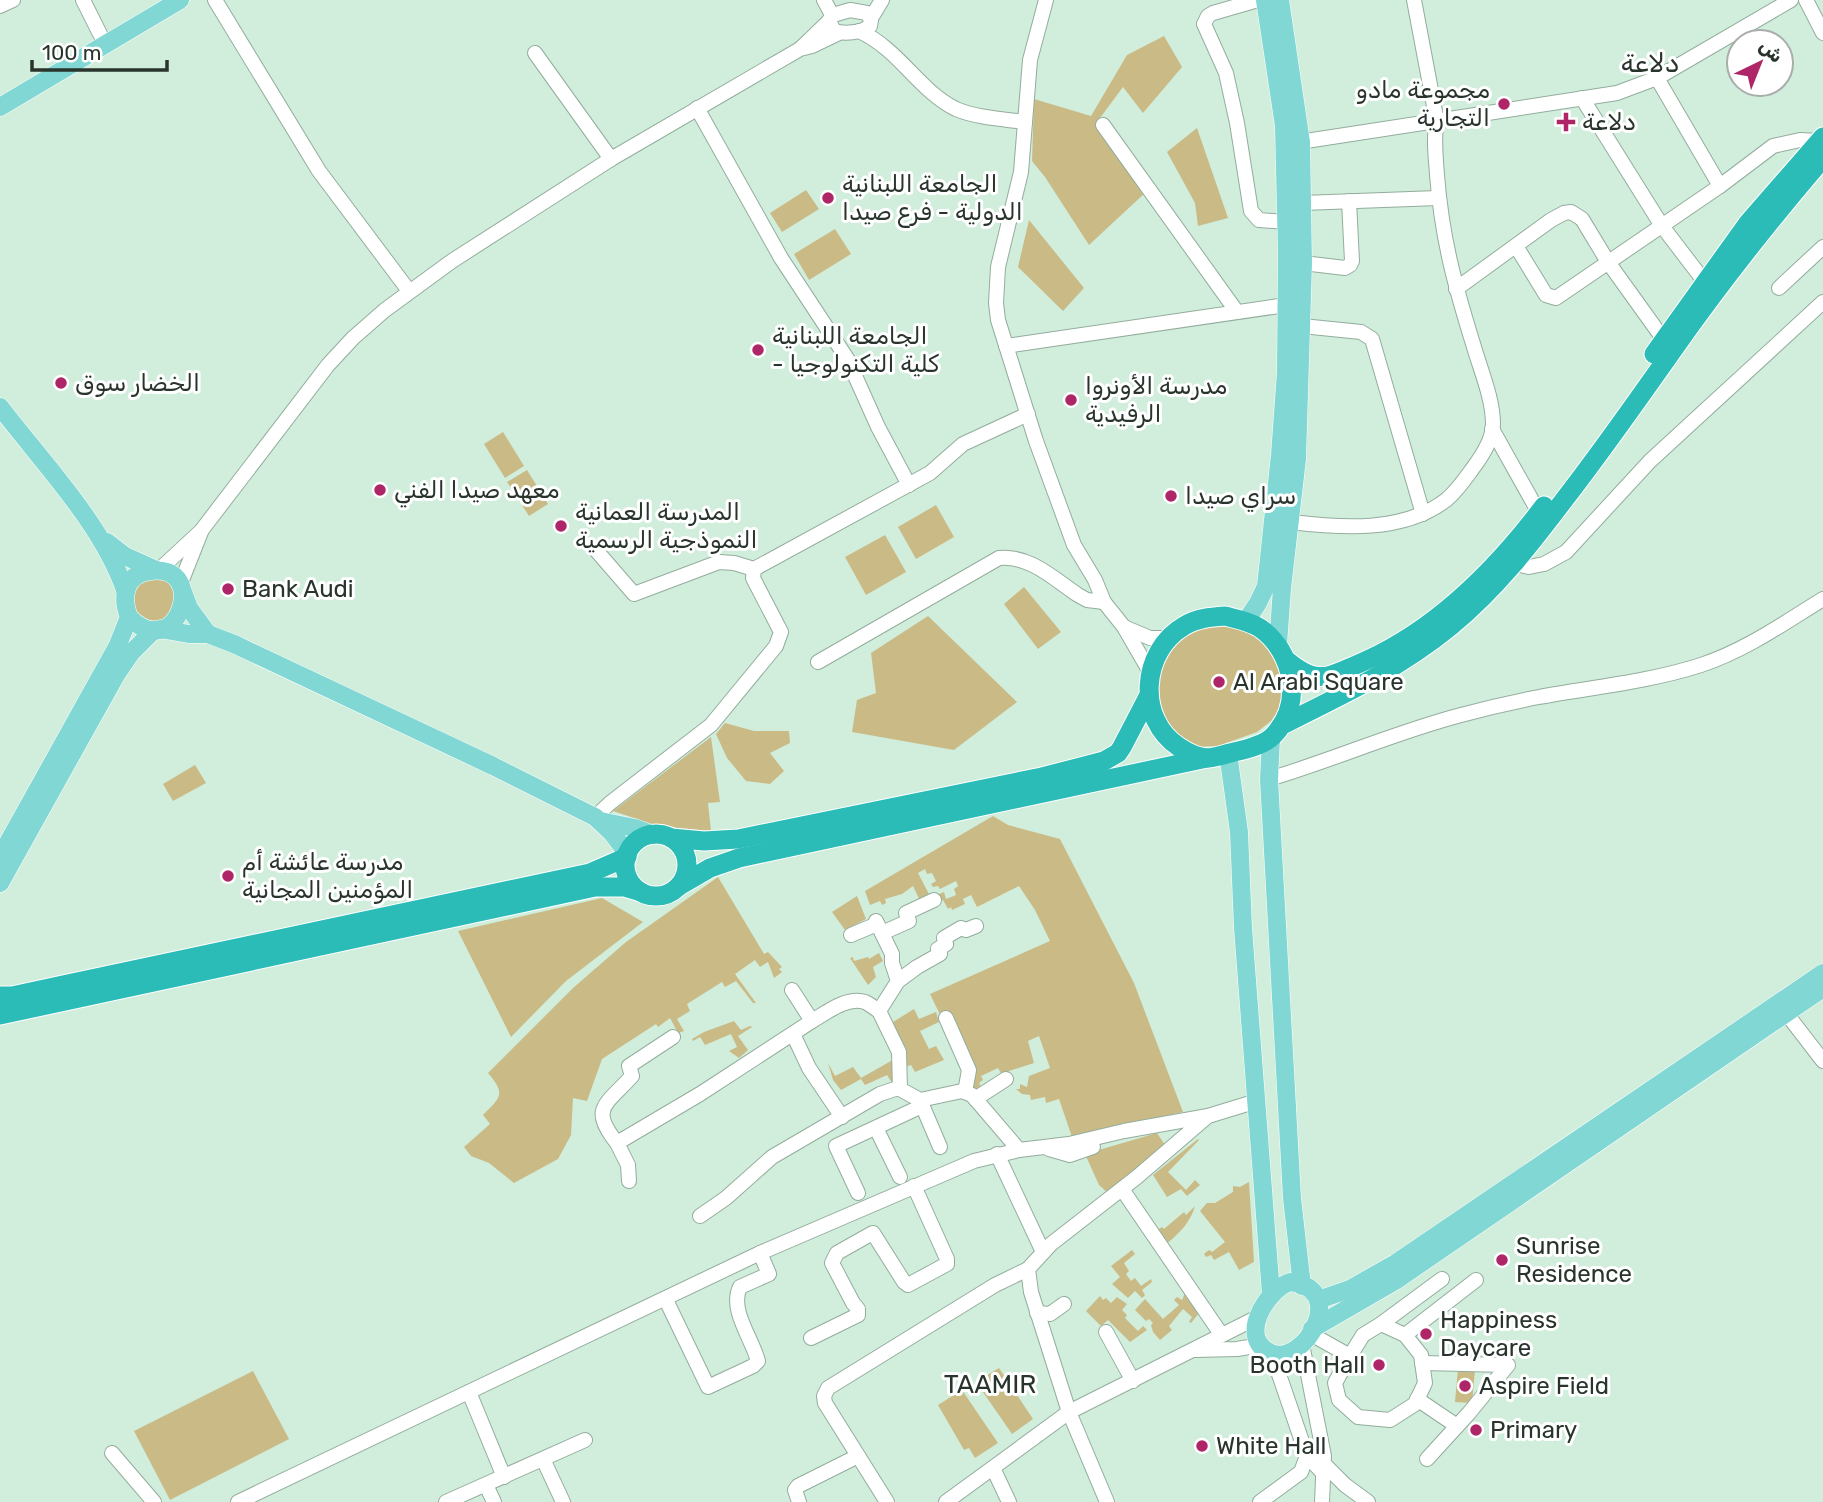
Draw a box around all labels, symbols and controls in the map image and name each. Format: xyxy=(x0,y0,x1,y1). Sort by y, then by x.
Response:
scale bar xyxy=(32,28,166,72)
north arrow xyxy=(1725,28,1795,98)
text: ش xyxy=(1755,34,1788,68)
text: 100 m xyxy=(42,40,101,65)
district label: دلاعة xyxy=(1621,48,1679,79)
place label: مجموعة مادو التجارية xyxy=(1356,76,1490,132)
marker: مجموعة مادو التجارية xyxy=(1496,96,1512,112)
place label: دلاعة xyxy=(1582,108,1636,136)
marker: دلاعة xyxy=(1556,112,1576,132)
place label: الجامعة اللبنانية الدولية - فرع صيدا xyxy=(842,170,1023,228)
marker: الجامعة اللبنانية الدولية - فرع صيدا xyxy=(820,190,836,206)
place label: الجامعة اللبنانية - كلية التكنولوجيا xyxy=(772,322,939,378)
marker: الجامعة اللبنانية - كلية التكنولوجيا xyxy=(750,342,766,358)
place label: الخضار سوق xyxy=(75,369,200,397)
place label: مدرسة الأونروا الرفيدية xyxy=(1085,372,1227,428)
marker: الخضار سوق xyxy=(53,375,69,391)
marker: مدرسة الأونروا الرفيدية xyxy=(1063,392,1079,408)
place label: معهد صيدا الفني xyxy=(394,476,559,508)
marker: معهد صيدا الفني xyxy=(372,482,388,498)
place label: سراي صيدا xyxy=(1185,482,1296,513)
marker: سراي صيدا xyxy=(1163,488,1179,504)
place label: المدرسة العمانية النموذجية الرسمية xyxy=(575,498,757,554)
marker: المدرسة العمانية النموذجية الرسمية xyxy=(553,518,569,534)
place label: Bank Audi xyxy=(242,575,354,603)
marker: Bank Audi xyxy=(220,581,236,597)
place label: Al Arabi Square xyxy=(1233,668,1404,696)
marker: Al Arabi Square xyxy=(1211,674,1227,690)
place label: مدرسة عائشة أم المؤمنين المجانية xyxy=(242,848,413,904)
marker: مدرسة عائشة أم المؤمنين المجانية xyxy=(220,868,236,884)
place label: Sunrise Residence xyxy=(1516,1232,1632,1288)
marker: Sunrise Residence xyxy=(1494,1252,1510,1268)
place label: Happiness Daycare xyxy=(1440,1306,1557,1362)
marker: Happiness Daycare xyxy=(1418,1326,1434,1342)
place label: Booth Hall xyxy=(1250,1351,1365,1379)
marker: Booth Hall xyxy=(1371,1357,1387,1373)
district label: TAAMIR xyxy=(944,1369,1036,1400)
place label: Aspire Field xyxy=(1479,1372,1609,1400)
marker: Aspire Field xyxy=(1457,1378,1473,1394)
place label: Primary xyxy=(1490,1416,1577,1444)
marker: Primary xyxy=(1468,1422,1484,1438)
place label: White Hall xyxy=(1216,1432,1326,1460)
marker: White Hall xyxy=(1194,1438,1210,1454)

